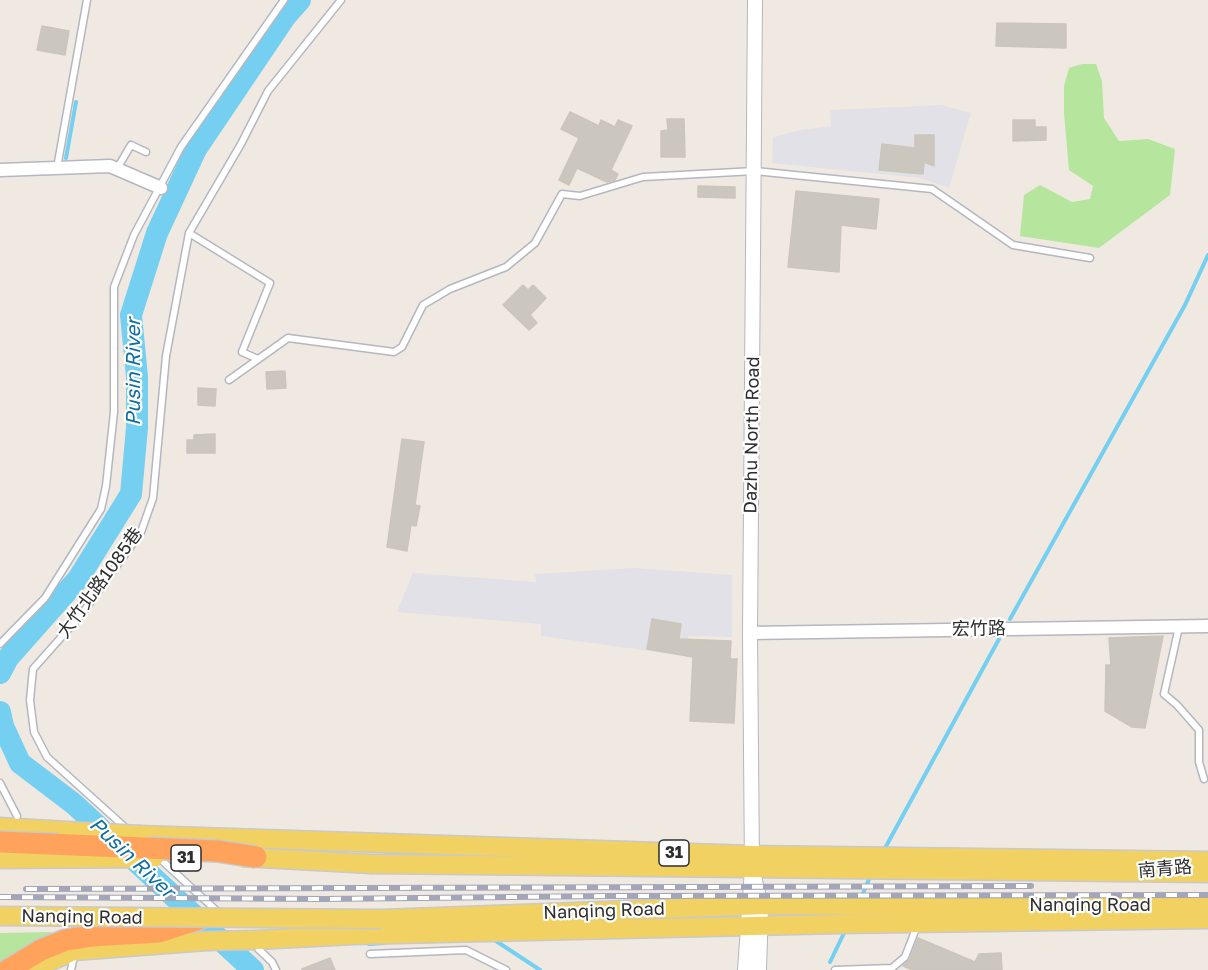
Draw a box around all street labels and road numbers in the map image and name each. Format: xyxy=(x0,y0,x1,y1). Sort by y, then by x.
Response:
street label: Dazhu North Road xyxy=(740,356,764,514)
street label: 大竹北路1085巷 xyxy=(53,524,147,642)
street label: 宏竹路 xyxy=(952,618,1006,640)
road number: 31 xyxy=(659,840,689,866)
road number: 31 xyxy=(171,845,201,871)
street label: 南青路 xyxy=(1137,856,1193,882)
street label: Nanqing Road xyxy=(1029,894,1151,916)
street label: Nanqing Road xyxy=(543,898,665,924)
street label: Nanqing Road xyxy=(21,905,143,929)

